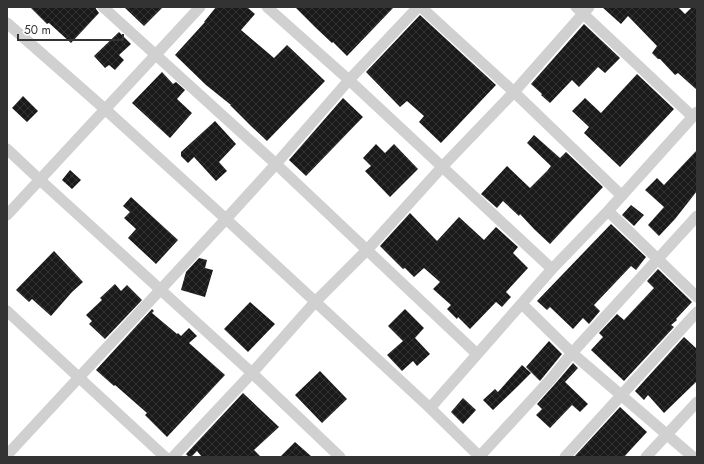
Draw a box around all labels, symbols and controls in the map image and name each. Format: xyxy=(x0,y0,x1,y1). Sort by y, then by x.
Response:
scale bar xyxy=(18,16,123,42)
text: 50 m xyxy=(24,21,51,39)

